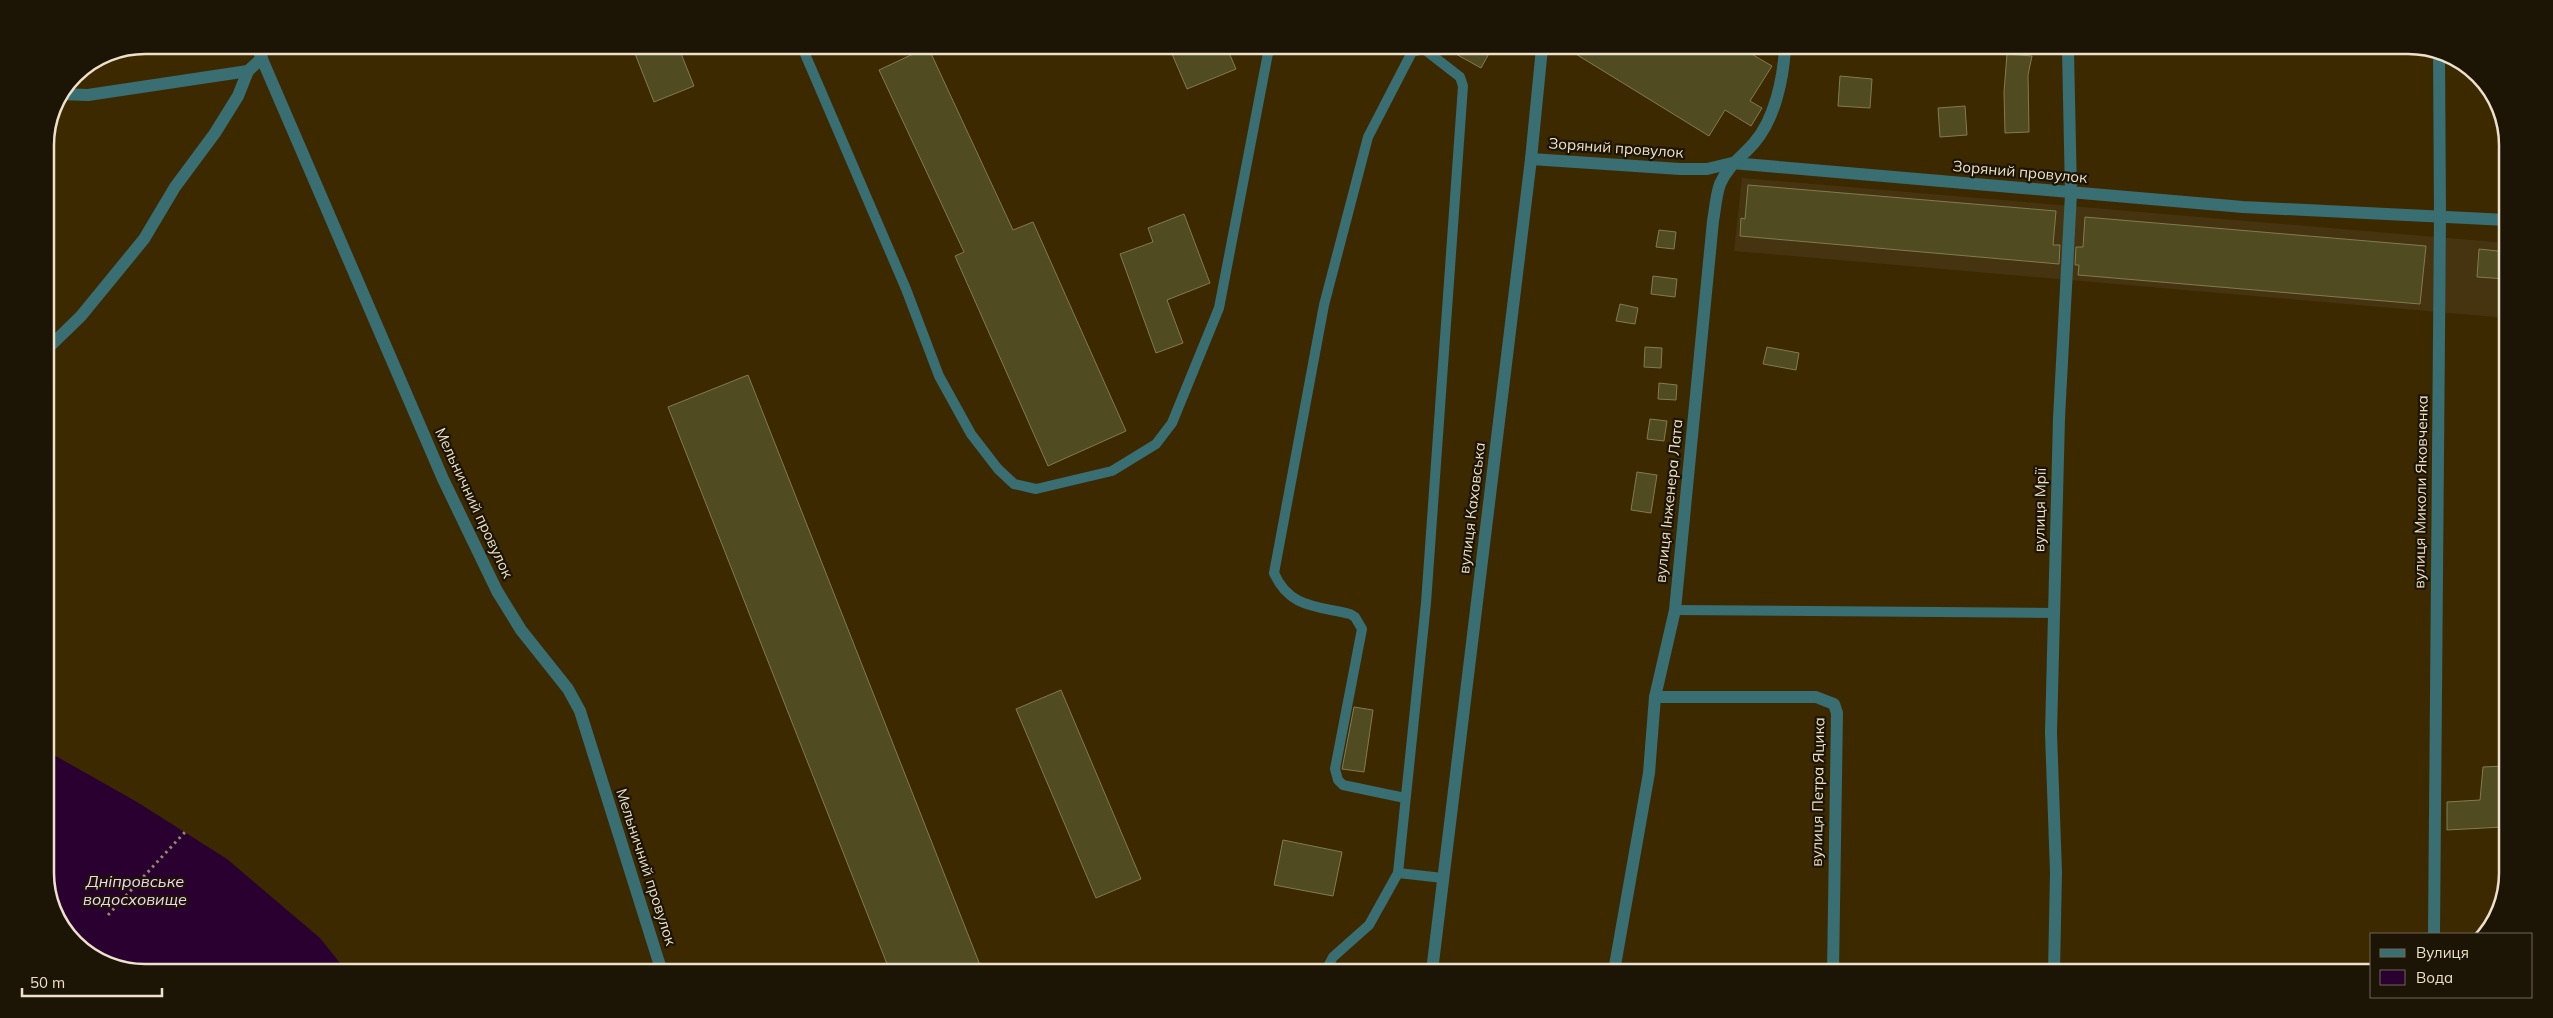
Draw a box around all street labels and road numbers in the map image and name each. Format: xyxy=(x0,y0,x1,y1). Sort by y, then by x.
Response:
street label: Зоряний провулок xyxy=(1548,133,1685,162)
street label: Зоряний провулок xyxy=(1952,156,2089,187)
street label: вулиця Миколи Яковченка xyxy=(2409,395,2432,589)
street label: вулиця Інженера Лата xyxy=(1650,418,1687,584)
street label: Мельничний провулок xyxy=(431,425,518,582)
street label: вулиця Каховська xyxy=(1454,441,1489,575)
street label: вулиця Мрії xyxy=(2029,467,2050,552)
street label: вулиця Петра Яцика xyxy=(1807,717,1828,867)
street label: Мельничний провулок xyxy=(612,786,681,949)

